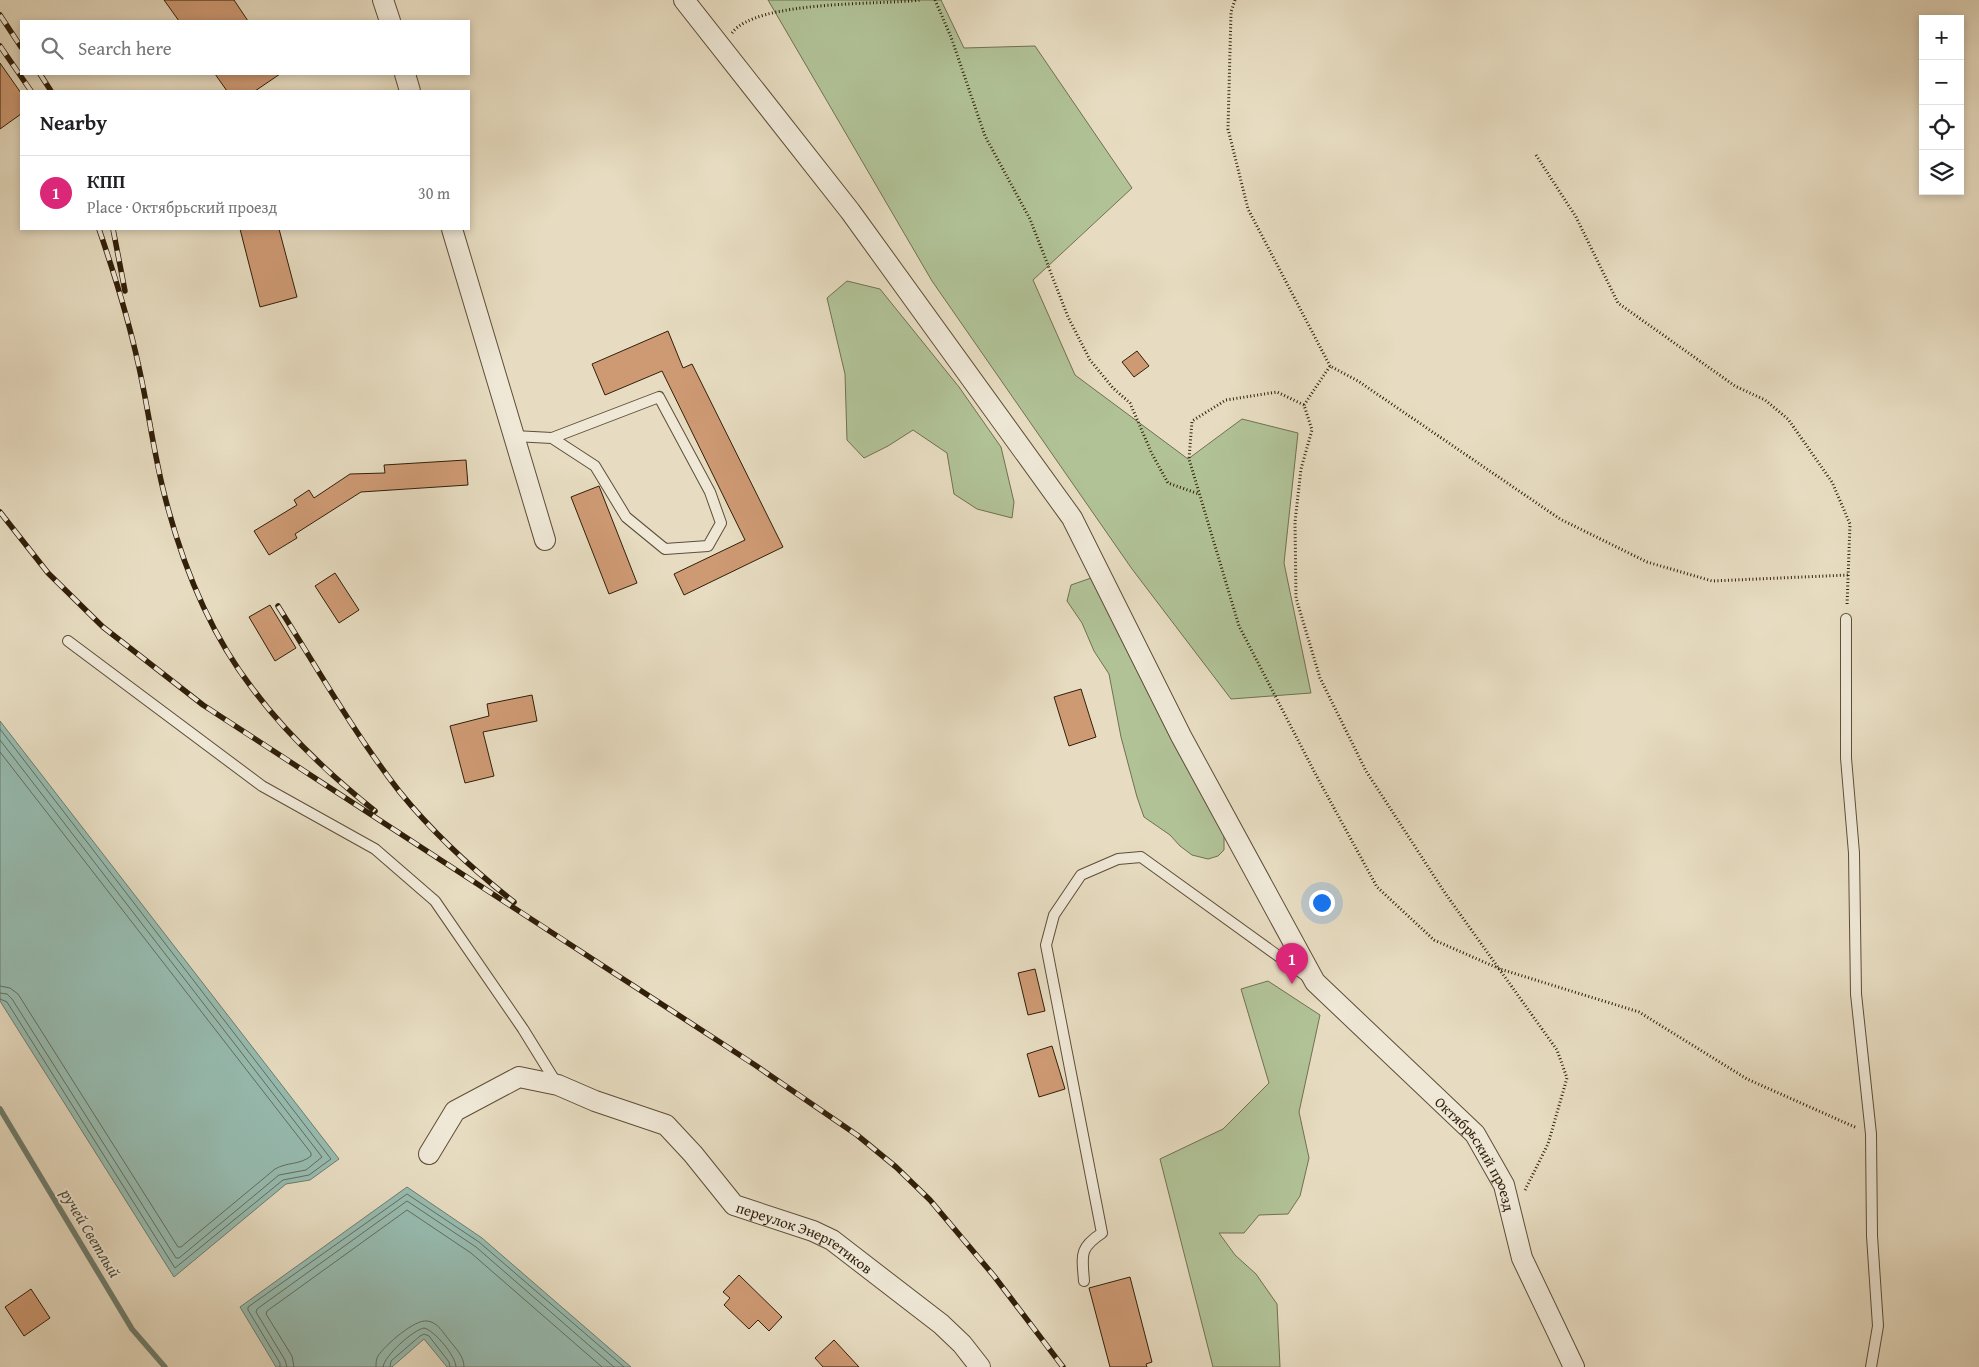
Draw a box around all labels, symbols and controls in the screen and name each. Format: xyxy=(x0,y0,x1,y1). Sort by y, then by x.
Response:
map controls xyxy=(1919,15,1964,195)
button: + xyxy=(1919,15,1964,60)
search box xyxy=(20,20,470,75)
icon: search xyxy=(38,34,66,62)
text: Search here xyxy=(78,34,172,62)
button: − xyxy=(1919,60,1964,105)
button: locate xyxy=(1919,105,1964,150)
text: Nearby xyxy=(40,107,107,138)
button: layers xyxy=(1919,150,1964,195)
text: КПП xyxy=(87,167,125,195)
text: 1 xyxy=(52,181,60,205)
text: 30 m xyxy=(418,181,450,205)
text: Place · Октябрьский проезд xyxy=(87,195,277,219)
your location xyxy=(1309,890,1335,916)
pin: 1 xyxy=(1276,943,1308,984)
street label: Октябрьский проезд xyxy=(1431,1091,1521,1213)
water label: ручей Светлый xyxy=(54,1183,127,1282)
street label: переулок Энергетиков xyxy=(734,1196,877,1278)

